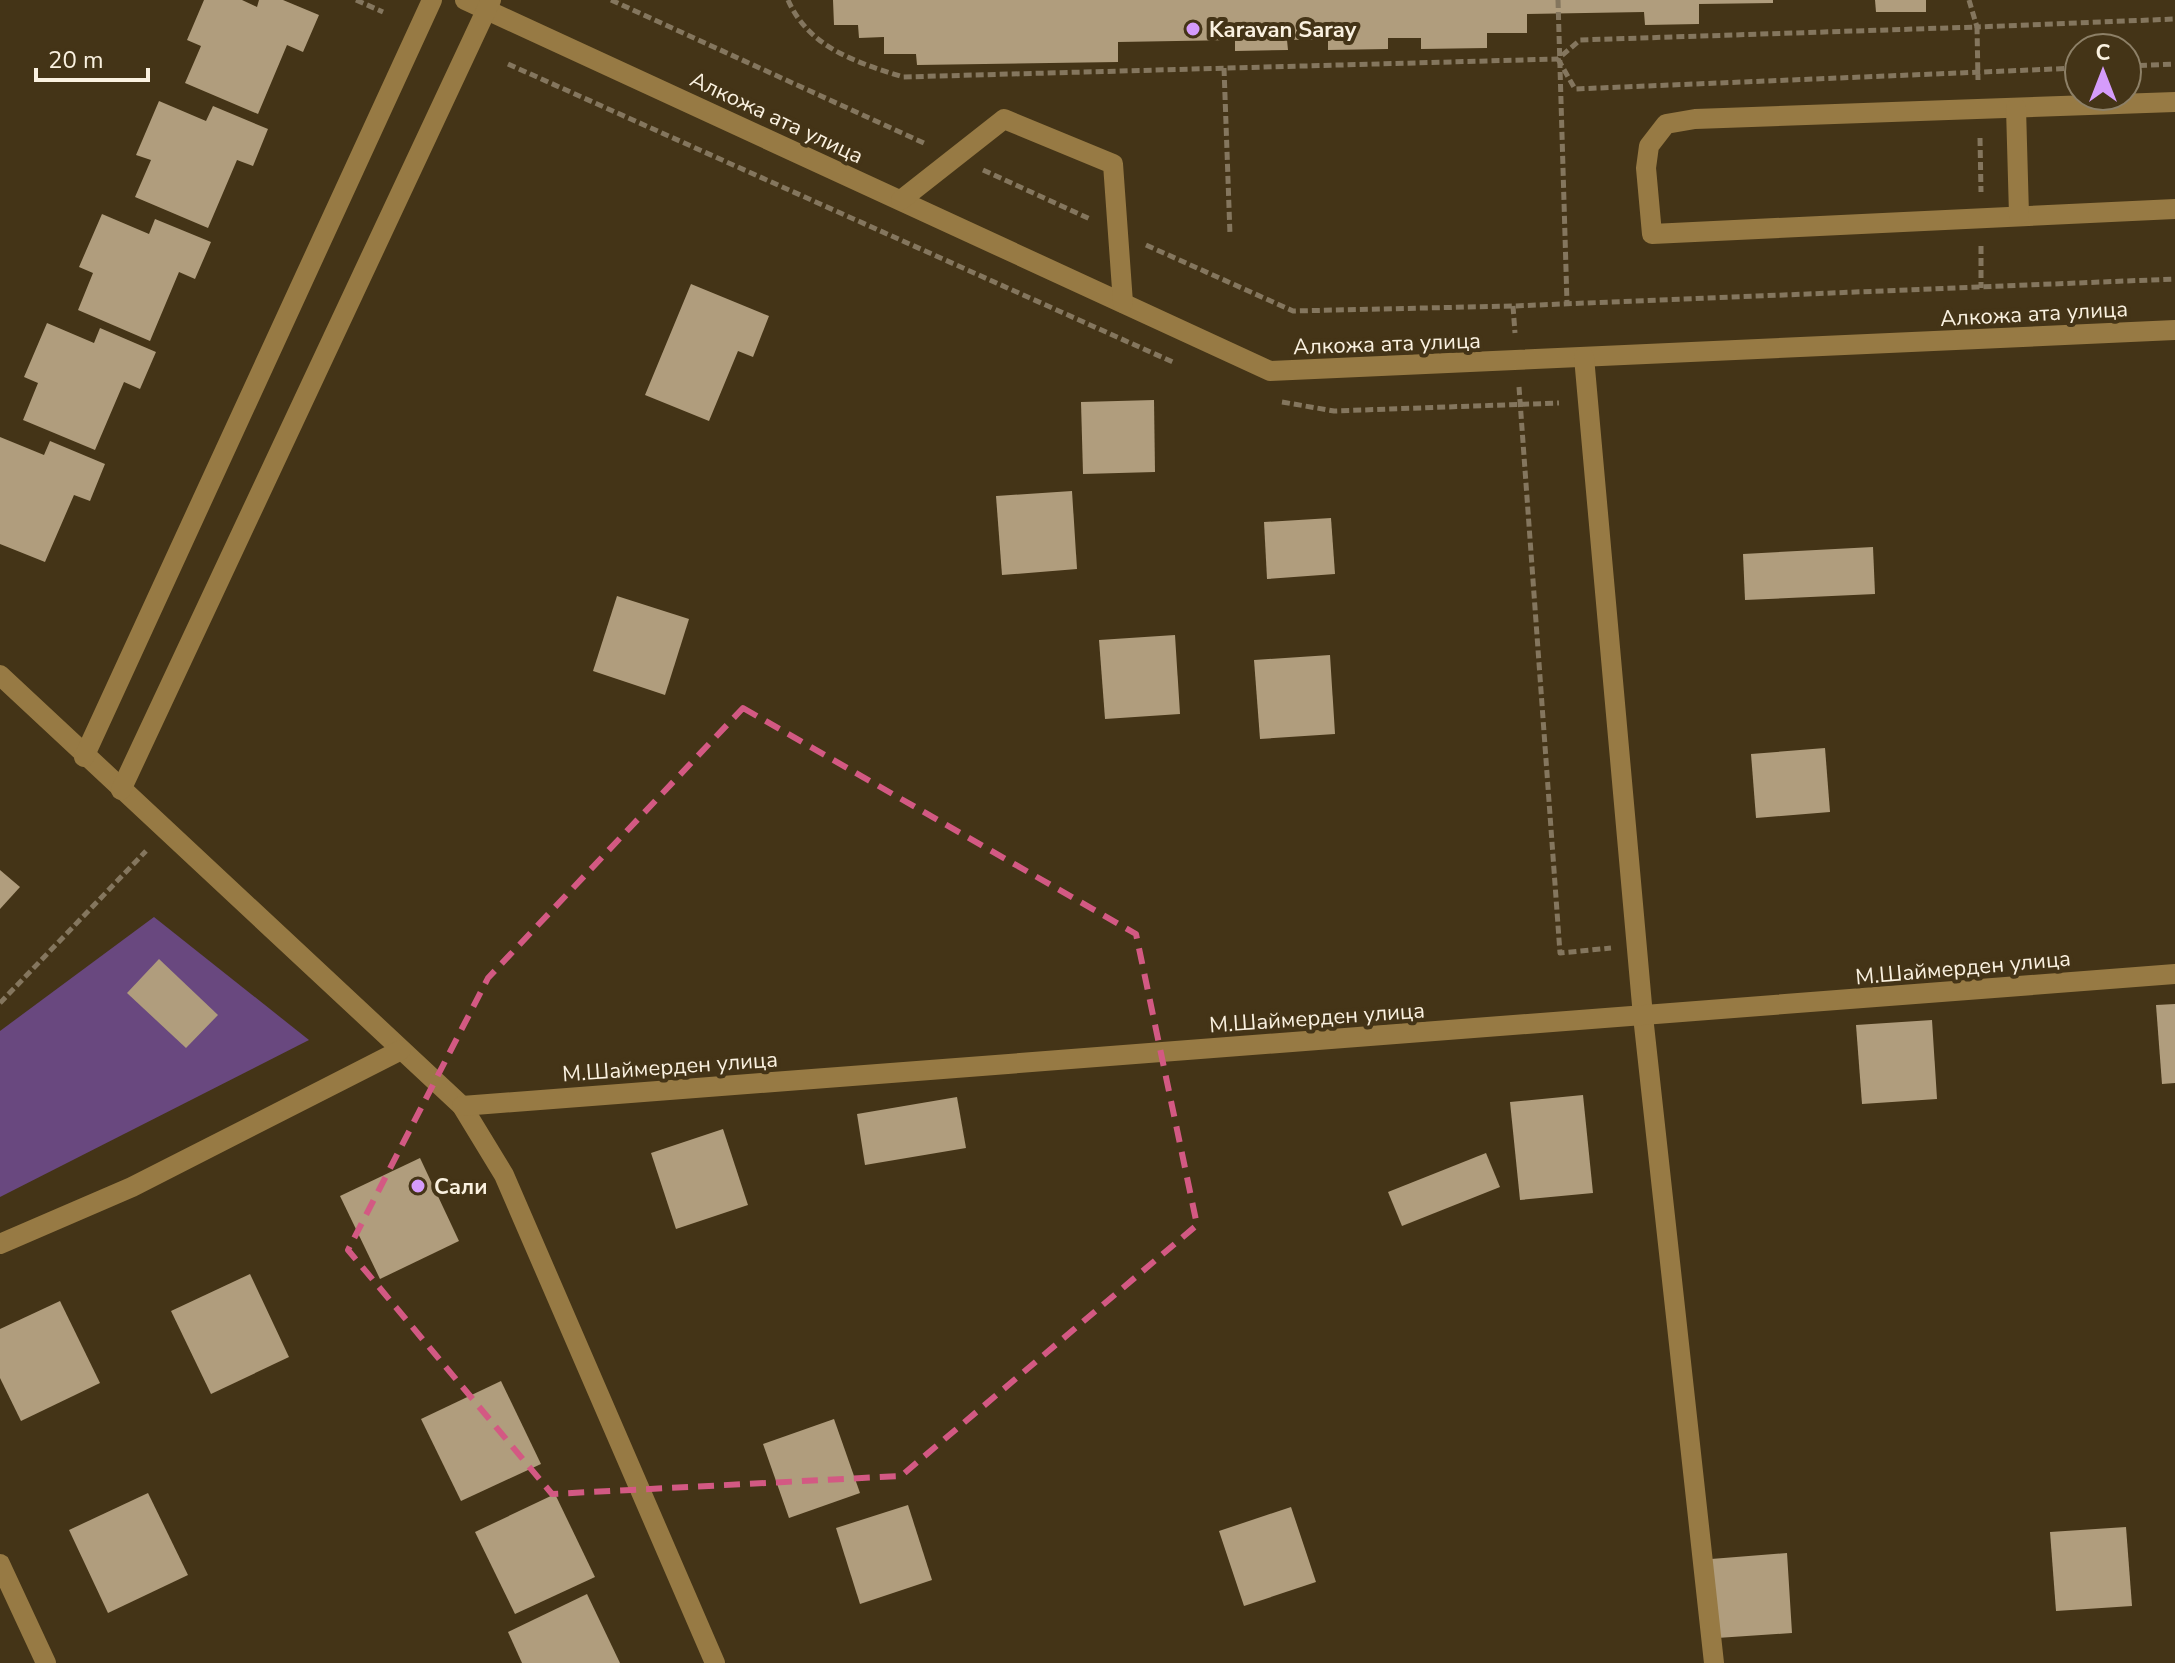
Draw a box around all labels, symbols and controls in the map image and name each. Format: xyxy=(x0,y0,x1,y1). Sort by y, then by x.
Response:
place label: Karavan Saray xyxy=(1209,15,1357,45)
marker: Karavan Saray xyxy=(1184,20,1202,38)
scale bar xyxy=(36,32,148,82)
north arrow xyxy=(2063,32,2143,112)
text: С xyxy=(2096,38,2111,68)
text: 20 m xyxy=(48,44,104,76)
street label: Алкожа ата улица xyxy=(685,65,868,171)
street label: Алкожа ата улица xyxy=(1939,294,2129,334)
street label: Алкожа ата улица xyxy=(1293,326,1481,362)
street label: М.Шаймерден улица xyxy=(1854,944,2072,992)
street label: М.Шаймерден улица xyxy=(1208,995,1426,1040)
street label: М.Шаймерден улица xyxy=(561,1044,779,1089)
place label: Сали xyxy=(434,1172,487,1202)
marker: Сали xyxy=(409,1177,427,1195)

